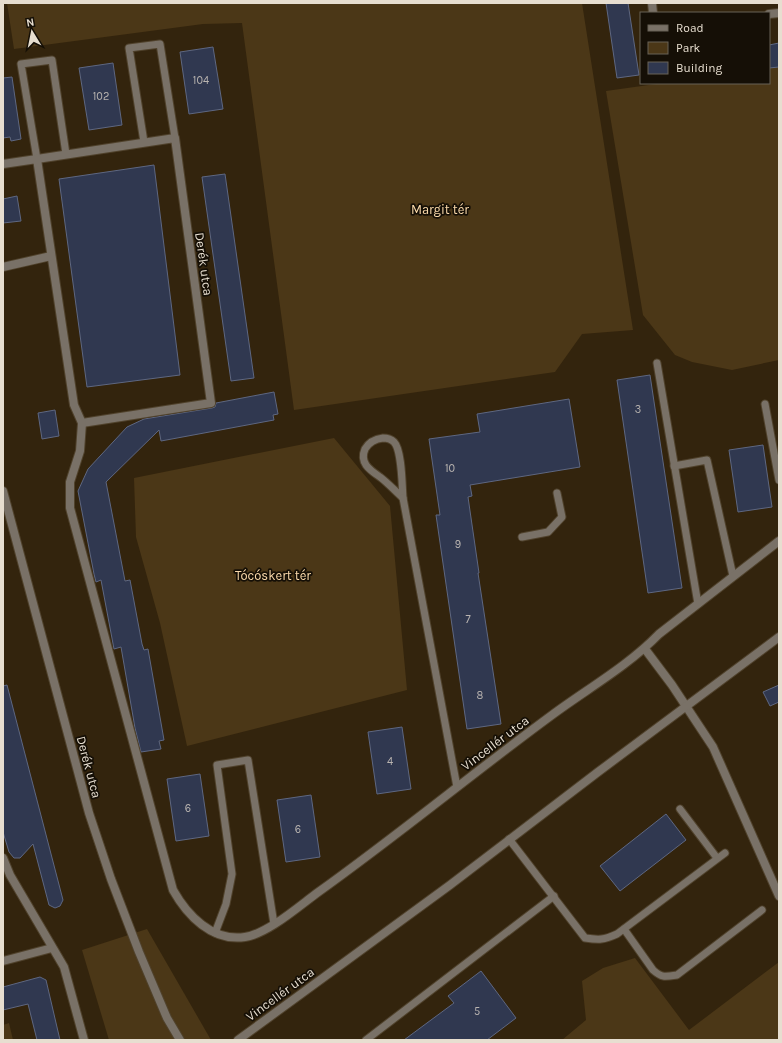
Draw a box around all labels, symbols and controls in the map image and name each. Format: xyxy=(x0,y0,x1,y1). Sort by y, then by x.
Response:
north arrow xyxy=(12,12,52,52)
legend xyxy=(640,12,770,84)
text: N xyxy=(25,16,35,30)
text: Road xyxy=(676,21,704,35)
text: Park xyxy=(676,41,701,55)
text: Building xyxy=(676,61,723,75)
house number: 104 xyxy=(193,74,209,87)
house number: 102 xyxy=(93,90,109,103)
park label: Margit tér xyxy=(411,202,469,217)
street label: Derék utca xyxy=(192,231,216,297)
house number: 3 xyxy=(635,403,641,416)
house number: 10 xyxy=(445,462,455,475)
house number: 9 xyxy=(455,538,461,551)
park label: Tócóskert tér xyxy=(235,568,311,583)
house number: 7 xyxy=(465,613,471,626)
house number: 8 xyxy=(477,689,484,702)
street label: Vincellér utca xyxy=(458,713,532,773)
street label: Derék utca xyxy=(74,734,104,800)
house number: 4 xyxy=(387,755,393,768)
house number: 6 xyxy=(185,802,191,815)
house number: 6 xyxy=(295,823,301,836)
street label: Vincellér utca xyxy=(243,964,317,1024)
house number: 5 xyxy=(474,1005,480,1018)

